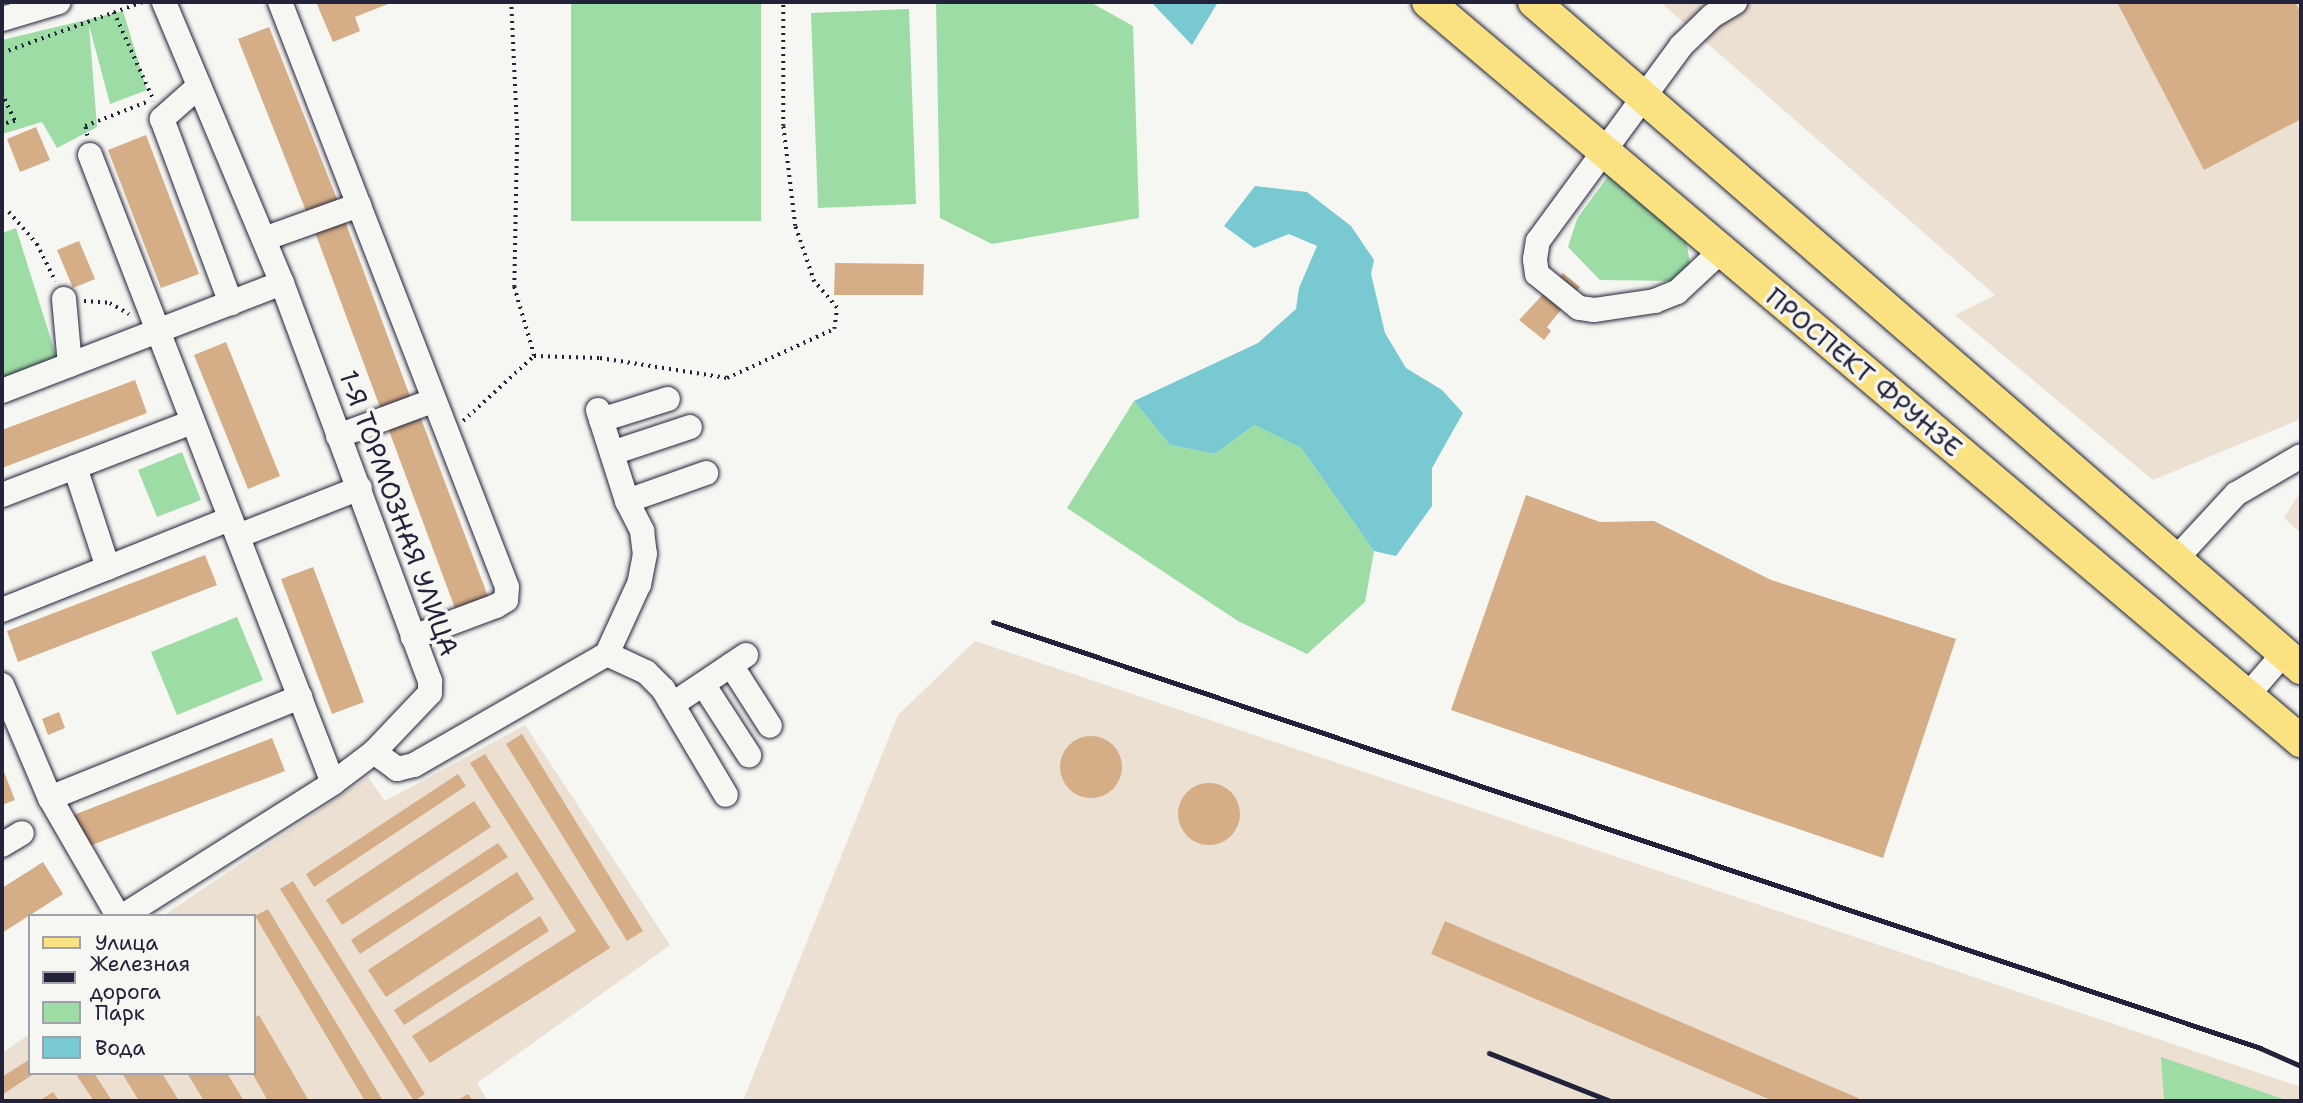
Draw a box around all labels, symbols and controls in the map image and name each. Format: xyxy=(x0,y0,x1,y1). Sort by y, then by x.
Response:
street label: ПРОСПЕКТ ФРУНЗЕ xyxy=(1760,281,1968,463)
street label: 1-Я ТОРМОЗНАЯ УЛИЦА xyxy=(333,366,465,660)
legend xyxy=(28,914,256,1075)
text: Улица xyxy=(95,929,158,957)
text: Железная дорога xyxy=(90,950,190,1006)
text: Парк xyxy=(95,999,145,1027)
text: Вода xyxy=(95,1034,145,1062)

